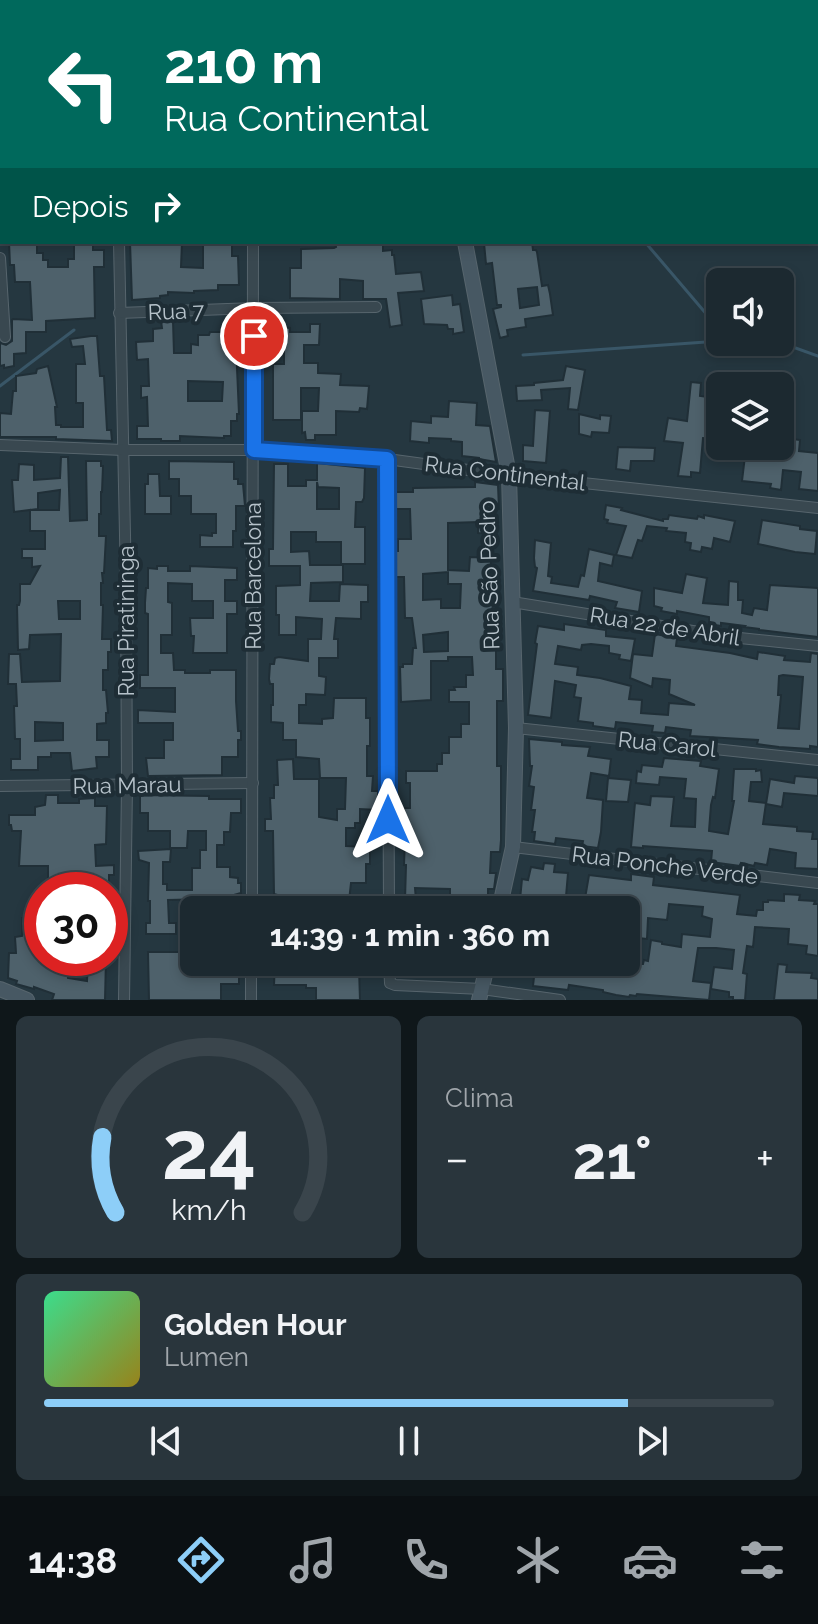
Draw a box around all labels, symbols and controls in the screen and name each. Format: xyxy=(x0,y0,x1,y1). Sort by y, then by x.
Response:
text: 210 m xyxy=(164,30,323,96)
icon: left xyxy=(32,32,136,136)
text: Rua Continental xyxy=(164,97,429,139)
icon: right xyxy=(144,184,188,228)
text: Depois xyxy=(32,189,128,224)
map controls xyxy=(706,268,794,460)
button: sound xyxy=(706,268,794,356)
street label: Rua 7 xyxy=(147,297,205,325)
pin xyxy=(220,302,288,370)
icon: arrive xyxy=(232,314,276,358)
button: layers xyxy=(706,372,794,460)
street label: Rua Continental xyxy=(423,450,587,496)
street label: Rua São Pedro xyxy=(473,500,505,650)
street label: Rua Barcelona xyxy=(240,502,266,650)
street label: Rua Piratininga xyxy=(113,545,139,697)
street label: Rua 22 de Abril xyxy=(588,601,742,651)
street label: Rua Carol xyxy=(617,726,717,762)
street label: Rua Marau xyxy=(72,771,182,799)
position arrow xyxy=(346,778,430,862)
street label: Rua Ponche Verde xyxy=(570,841,760,889)
speed limit sign: 30 xyxy=(24,872,128,976)
text: 14:39 · 1 min · 360 m xyxy=(270,918,550,953)
text: Clima xyxy=(445,1083,514,1113)
text: 24 xyxy=(161,1101,256,1198)
text: 21° xyxy=(573,1123,652,1193)
text: − xyxy=(445,1133,469,1184)
text: + xyxy=(756,1133,774,1184)
text: km/h xyxy=(171,1193,246,1227)
text: Golden Hour xyxy=(164,1307,347,1342)
text: Lumen xyxy=(164,1342,249,1372)
icon: previous xyxy=(144,1419,188,1463)
icon: pause xyxy=(387,1419,431,1463)
icon: next xyxy=(630,1419,674,1463)
icon: directions xyxy=(173,1532,229,1588)
icon: music xyxy=(285,1532,341,1588)
icon: phone xyxy=(398,1532,454,1588)
icon: climate xyxy=(510,1532,566,1588)
icon: car xyxy=(622,1532,678,1588)
icon: filters xyxy=(734,1532,790,1588)
text: 14:38 xyxy=(28,1539,117,1581)

